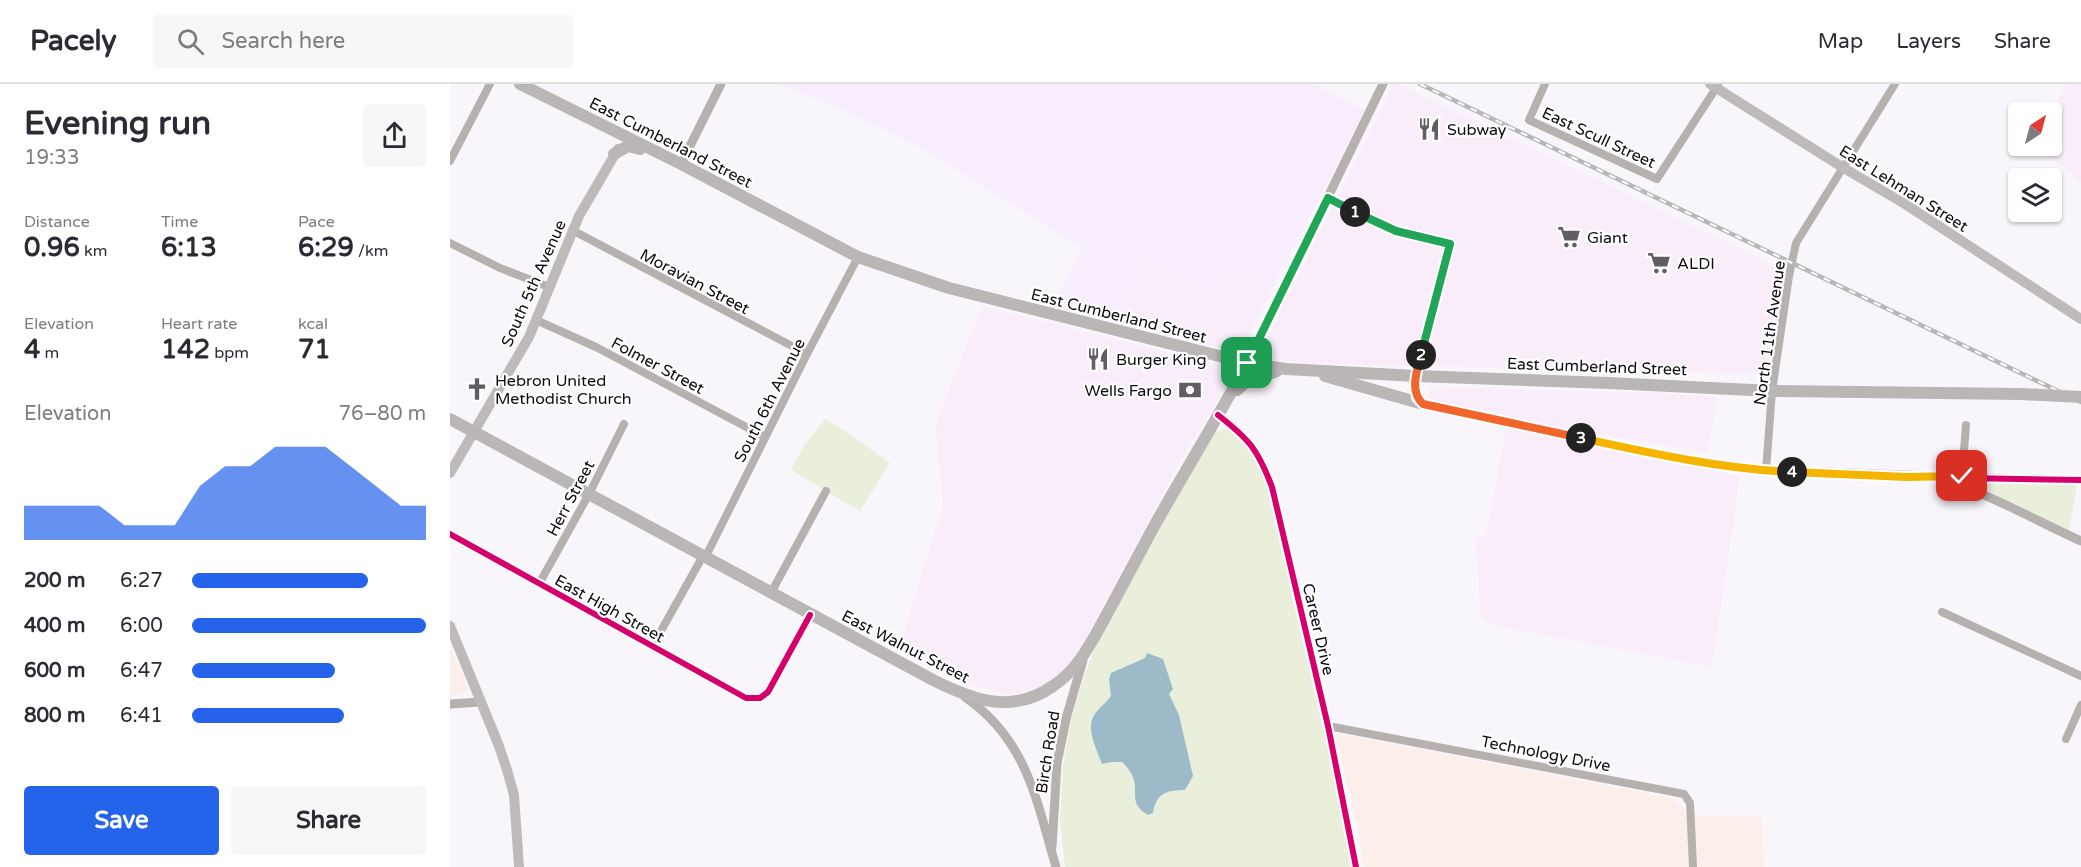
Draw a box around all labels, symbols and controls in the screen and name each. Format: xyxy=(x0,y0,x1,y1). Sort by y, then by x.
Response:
search box xyxy=(153,14,573,68)
text: Pacely xyxy=(30,24,117,58)
icon: search xyxy=(174,25,207,58)
text: Search here xyxy=(222,28,345,54)
text: Map xyxy=(1818,29,1863,54)
text: Layers xyxy=(1896,29,1961,54)
text: Share xyxy=(1994,29,2051,54)
street label: East Cumberland Street xyxy=(586,93,755,193)
north arrow xyxy=(2008,102,2062,156)
map controls xyxy=(2008,102,2062,222)
street label: East Scull Street xyxy=(1539,103,1659,173)
text: Evening run xyxy=(24,104,211,143)
button: share xyxy=(363,104,426,167)
restaurant icon: Subway xyxy=(1416,116,1442,142)
place label: Subway xyxy=(1447,120,1507,140)
street label: East Lehman Street xyxy=(1835,141,1972,237)
text: 19:33 xyxy=(24,146,79,170)
button: layers xyxy=(2008,168,2062,222)
pin: 1 xyxy=(1340,197,1370,227)
text: 1 xyxy=(1350,202,1360,222)
text: Distance xyxy=(24,212,90,232)
text: Time xyxy=(161,212,198,232)
text: Pace xyxy=(298,212,335,232)
street label: South 5th Avenue xyxy=(497,217,571,350)
supermarket icon: Giant xyxy=(1556,224,1582,250)
place label: Giant xyxy=(1587,228,1628,248)
text: 0.96 xyxy=(24,232,80,263)
text: 6:13 xyxy=(161,232,217,263)
text: 6:29 xyxy=(298,232,354,263)
text: km xyxy=(80,241,107,261)
text: /km xyxy=(354,241,388,261)
street label: Moravian Street xyxy=(636,245,753,319)
supermarket icon: ALDI xyxy=(1646,250,1672,276)
place label: ALDI xyxy=(1677,254,1715,274)
street label: North 11th Avenue xyxy=(1750,260,1790,407)
street label: East Cumberland Street xyxy=(1029,284,1209,347)
text: Elevation xyxy=(24,314,94,334)
text: Heart rate xyxy=(161,314,237,334)
text: kcal xyxy=(298,314,328,334)
street label: Folmer Street xyxy=(608,333,708,399)
text: 4 xyxy=(24,334,40,365)
text: 142 xyxy=(161,334,210,365)
text: 71 xyxy=(298,334,331,365)
street label: South 6th Avenue xyxy=(730,335,810,466)
pin xyxy=(1221,337,1272,388)
pin: 2 xyxy=(1406,340,1436,370)
text: m xyxy=(40,343,59,363)
text: bpm xyxy=(210,343,249,363)
text: 2 xyxy=(1416,345,1426,365)
restaurant icon: Burger King xyxy=(1085,346,1111,372)
icon: arrive xyxy=(1230,346,1263,379)
place label: Burger King xyxy=(1116,350,1207,370)
street label: East Cumberland Street xyxy=(1506,354,1687,380)
place label: Hebron United Methodist Church xyxy=(495,371,632,409)
church icon: Hebron United Methodist Church xyxy=(464,376,490,402)
bank icon: Wells Fargo xyxy=(1177,377,1203,403)
place label: Wells Fargo xyxy=(1084,381,1172,401)
text: Elevation xyxy=(24,402,111,426)
text: 76–80 m xyxy=(339,402,426,426)
pin: 3 xyxy=(1566,423,1596,453)
text: 3 xyxy=(1576,428,1586,448)
pin xyxy=(1936,450,1987,501)
street label: Herr Street xyxy=(543,457,599,540)
pin: 4 xyxy=(1777,457,1807,487)
icon: check xyxy=(1945,459,1978,492)
text: 4 xyxy=(1787,462,1797,482)
text: 200 m xyxy=(24,569,85,593)
text: 6:27 xyxy=(120,569,163,593)
street label: East High Street xyxy=(551,570,668,647)
street label: Career Drive xyxy=(1298,581,1338,677)
street label: East Walnut Street xyxy=(838,606,973,688)
text: 400 m xyxy=(24,614,85,638)
text: 6:00 xyxy=(120,614,163,638)
text: 600 m xyxy=(24,659,85,683)
text: 6:47 xyxy=(120,659,163,683)
text: 800 m xyxy=(24,704,85,728)
text: 6:41 xyxy=(120,704,163,728)
street label: Birch Road xyxy=(1032,709,1064,795)
street label: Technology Drive xyxy=(1479,732,1612,776)
button: Save xyxy=(24,786,219,855)
button: Share xyxy=(231,786,426,855)

